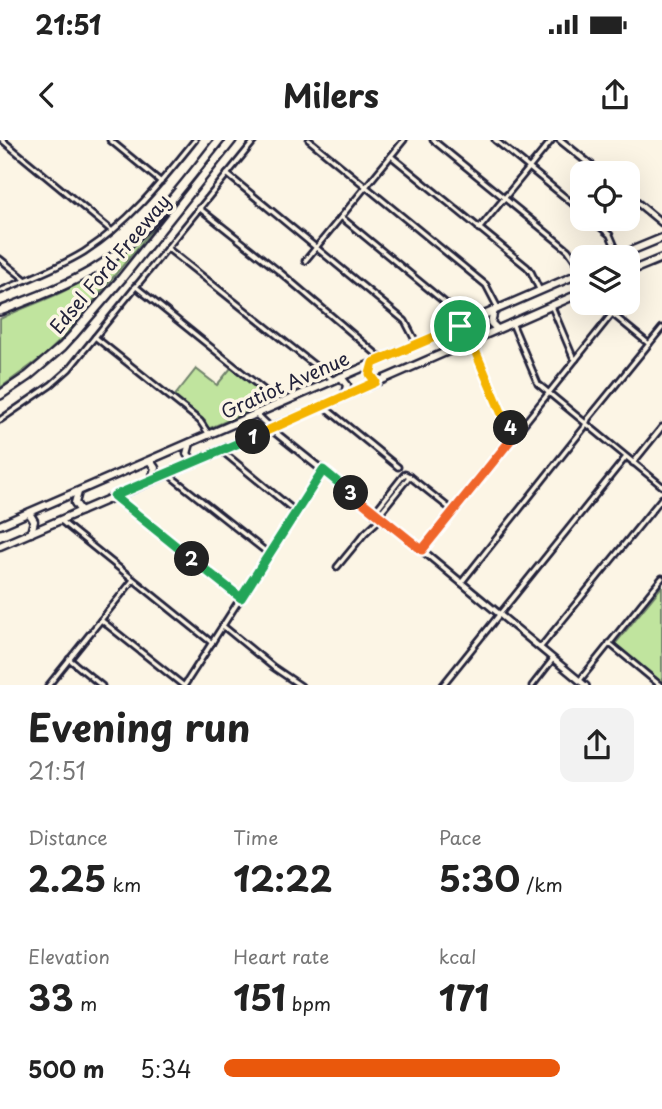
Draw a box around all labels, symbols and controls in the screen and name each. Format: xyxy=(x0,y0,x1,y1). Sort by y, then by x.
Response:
text: 21:51 xyxy=(35,5,101,44)
text: Milers xyxy=(283,71,379,119)
icon: back xyxy=(28,76,66,114)
icon: share xyxy=(596,76,634,114)
map controls xyxy=(570,161,640,315)
button: locate xyxy=(570,161,640,231)
street label: Edsel Ford Freeway xyxy=(42,187,176,339)
button: layers xyxy=(570,245,640,315)
pin xyxy=(430,296,490,356)
icon: arrive xyxy=(441,307,479,345)
street label: Gratiot Avenue xyxy=(216,343,353,425)
pin: 4 xyxy=(494,410,528,446)
text: 4 xyxy=(504,413,517,441)
pin: 1 xyxy=(236,420,270,454)
text: 1 xyxy=(248,422,257,450)
pin: 3 xyxy=(334,476,368,510)
text: 3 xyxy=(344,478,357,506)
pin: 2 xyxy=(174,542,210,576)
text: 2 xyxy=(185,544,198,572)
text: Evening run xyxy=(28,698,250,755)
button: share xyxy=(560,708,634,782)
text: 21:51 xyxy=(28,753,86,788)
text: Distance xyxy=(28,823,108,851)
text: Time xyxy=(233,823,278,851)
text: Pace xyxy=(439,823,482,851)
text: 2.25 xyxy=(28,851,106,904)
text: 12:22 xyxy=(233,851,332,904)
text: 5:30 xyxy=(439,851,520,904)
text: km xyxy=(106,870,141,898)
text: /km xyxy=(520,870,563,898)
text: Elevation xyxy=(28,942,110,970)
text: Heart rate xyxy=(233,942,329,970)
text: kcal xyxy=(439,942,477,970)
text: 33 xyxy=(28,970,74,1023)
text: 151 xyxy=(233,970,286,1023)
text: 171 xyxy=(439,970,489,1023)
text: m xyxy=(74,989,97,1017)
text: bpm xyxy=(286,989,331,1017)
text: 500 m xyxy=(28,1051,105,1086)
text: 5:34 xyxy=(140,1051,192,1086)

